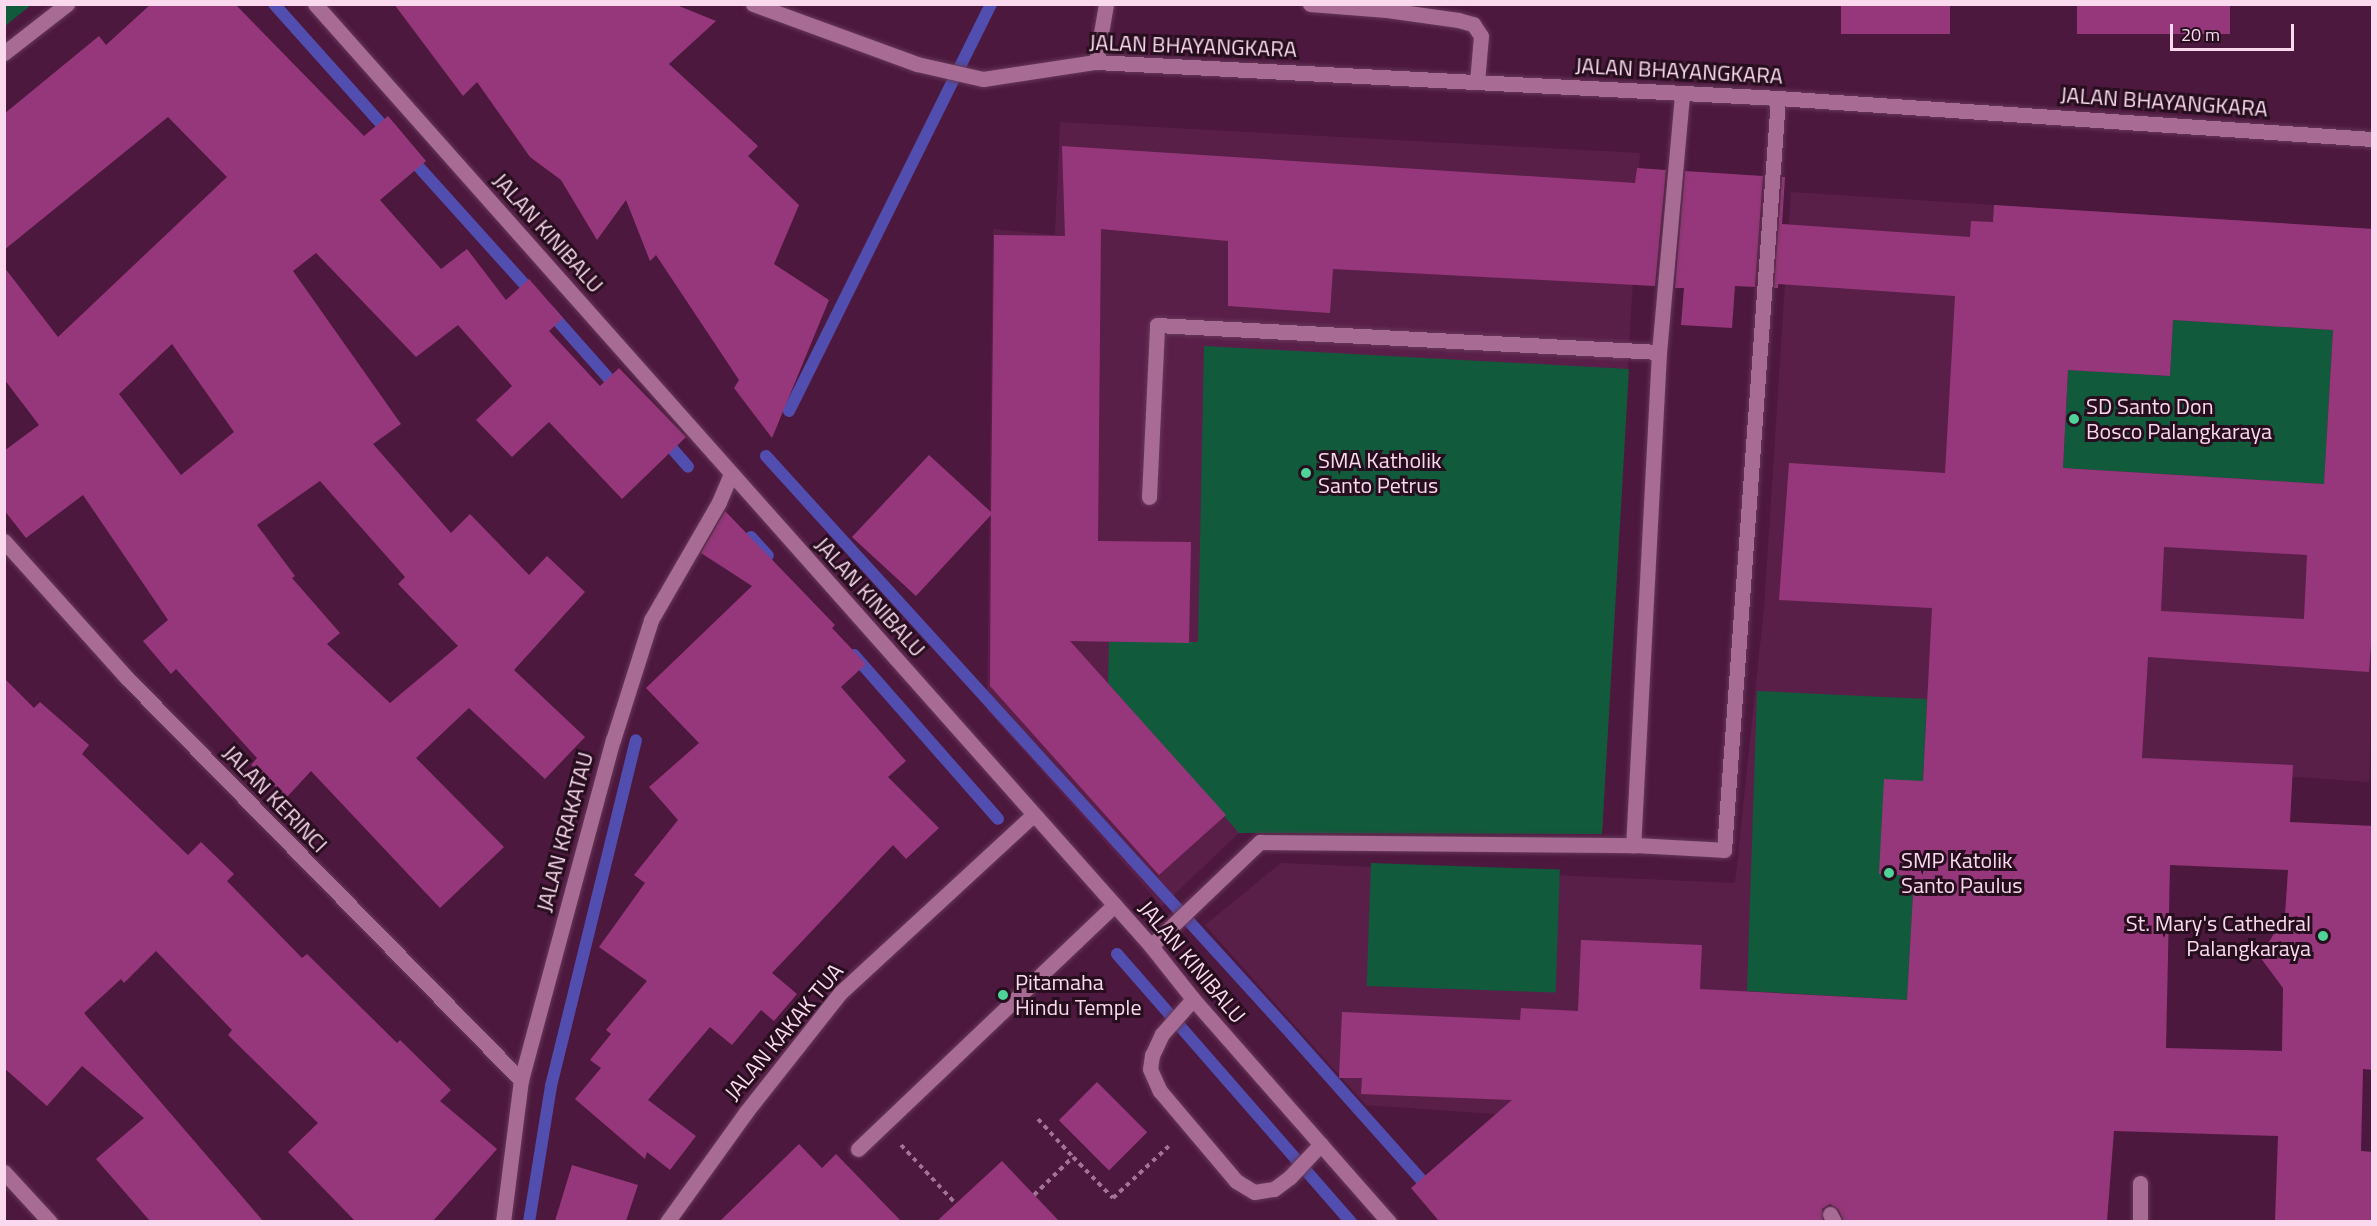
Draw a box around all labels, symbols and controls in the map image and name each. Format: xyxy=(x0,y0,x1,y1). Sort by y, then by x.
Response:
scale bar xyxy=(2173,12,2298,50)
text: 20 m xyxy=(2181,21,2220,48)
street label: JALAN BHAYANGKARA xyxy=(1089,29,1297,63)
street label: JALAN BHAYANGKARA xyxy=(1575,52,1783,90)
street label: JALAN BHAYANGKARA xyxy=(2059,82,2269,122)
street label: JALAN KINIBALU xyxy=(487,168,609,298)
place label: SD Santo Don Bosco Palangkaraya xyxy=(2086,393,2272,445)
marker: SD Santo Don Bosco Palangkaraya xyxy=(2067,412,2081,426)
place label: SMA Katholik Santo Petrus xyxy=(1318,447,1441,499)
marker: SMA Katholik Santo Petrus xyxy=(1299,466,1313,480)
street label: JALAN KINIBALU xyxy=(809,532,931,662)
street label: JALAN KERINCI xyxy=(217,740,333,858)
street label: JALAN KRAKATAU xyxy=(531,749,599,915)
place label: SMP Katolik Santo Paulus xyxy=(1901,847,2023,898)
marker: SMP Katolik Santo Paulus xyxy=(1882,866,1896,880)
street label: JALAN KINIBALU xyxy=(1133,895,1251,1029)
place label: St. Mary's Cathedral Palangkaraya xyxy=(2126,910,2311,962)
marker: St. Mary's Cathedral Palangkaraya xyxy=(2316,929,2330,943)
street label: JALAN KAKAK TUA xyxy=(719,958,849,1106)
place label: Pitamaha Hindu Temple xyxy=(1015,969,1141,1020)
marker: Pitamaha Hindu Temple xyxy=(996,988,1010,1002)

